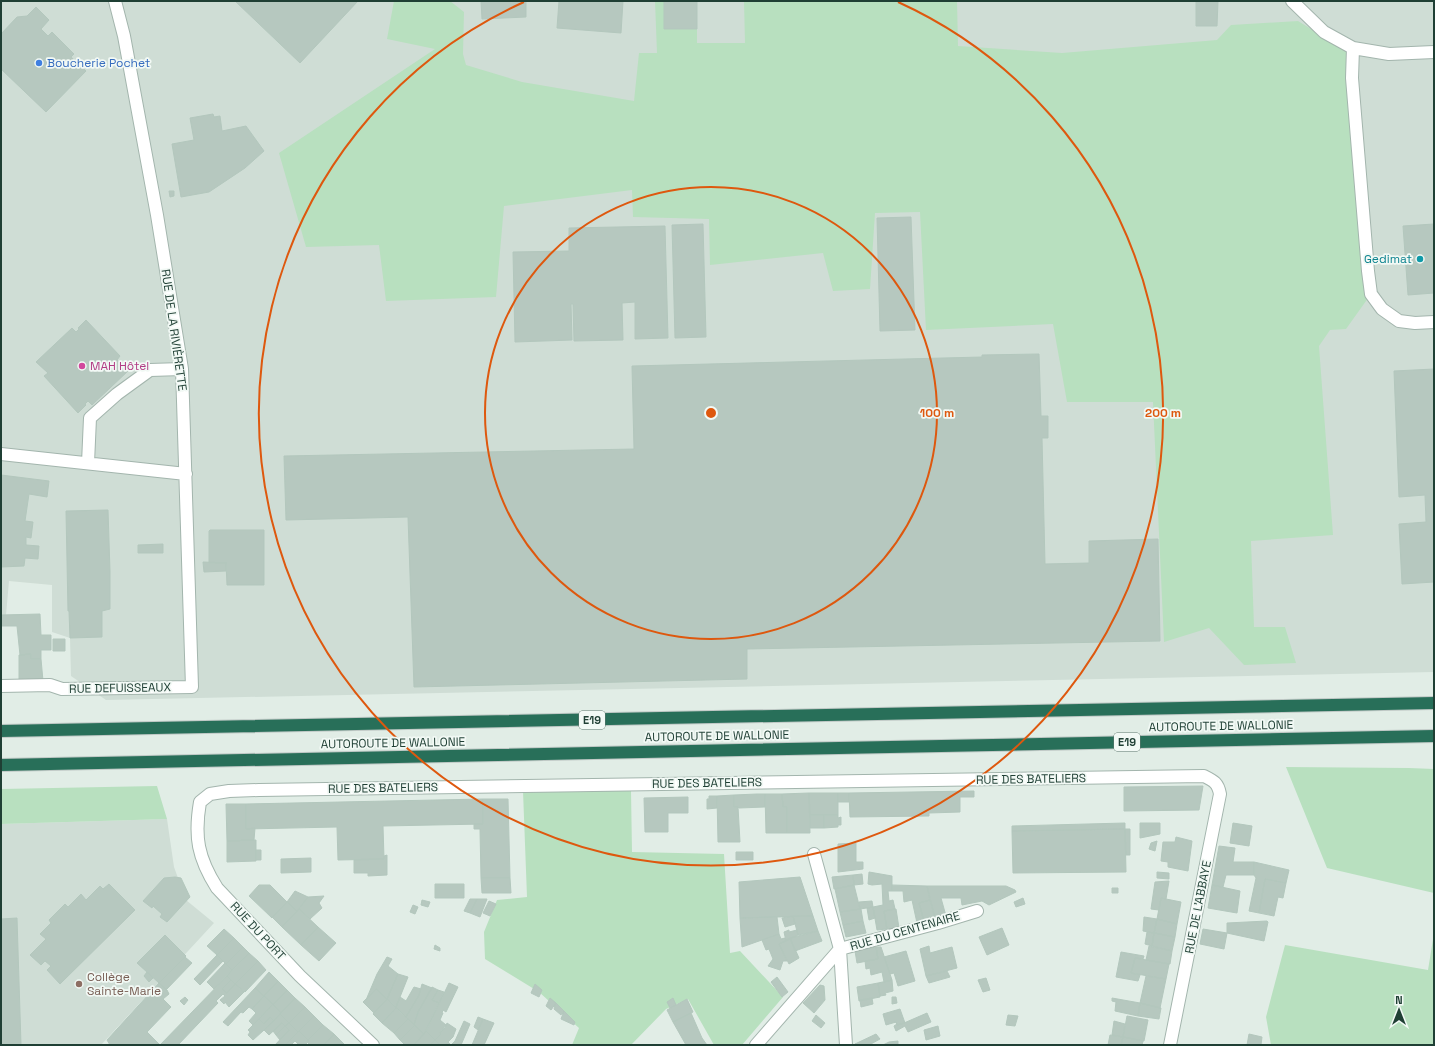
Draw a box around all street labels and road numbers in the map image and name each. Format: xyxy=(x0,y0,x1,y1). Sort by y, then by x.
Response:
street label: RUE DE LA RIVIÈRETTE xyxy=(158,268,191,392)
street label: RUE DEFUISSEAUX xyxy=(69,679,171,697)
road number: E19 xyxy=(579,711,605,729)
street label: AUTOROUTE DE WALLONIE xyxy=(1149,717,1294,735)
street label: AUTOROUTE DE WALLONIE xyxy=(645,727,790,745)
road number: E19 xyxy=(1114,733,1140,751)
street label: AUTOROUTE DE WALLONIE xyxy=(321,734,466,752)
street label: RUE DES BATELIERS xyxy=(976,770,1086,788)
street label: RUE DES BATELIERS xyxy=(652,774,762,792)
street label: RUE DES BATELIERS xyxy=(328,779,438,797)
street label: RUE DE L'ABBAYE xyxy=(1181,859,1215,955)
street label: RUE DU PORT xyxy=(227,898,289,964)
street label: RUE DU CENTENAIRE xyxy=(848,908,962,954)

